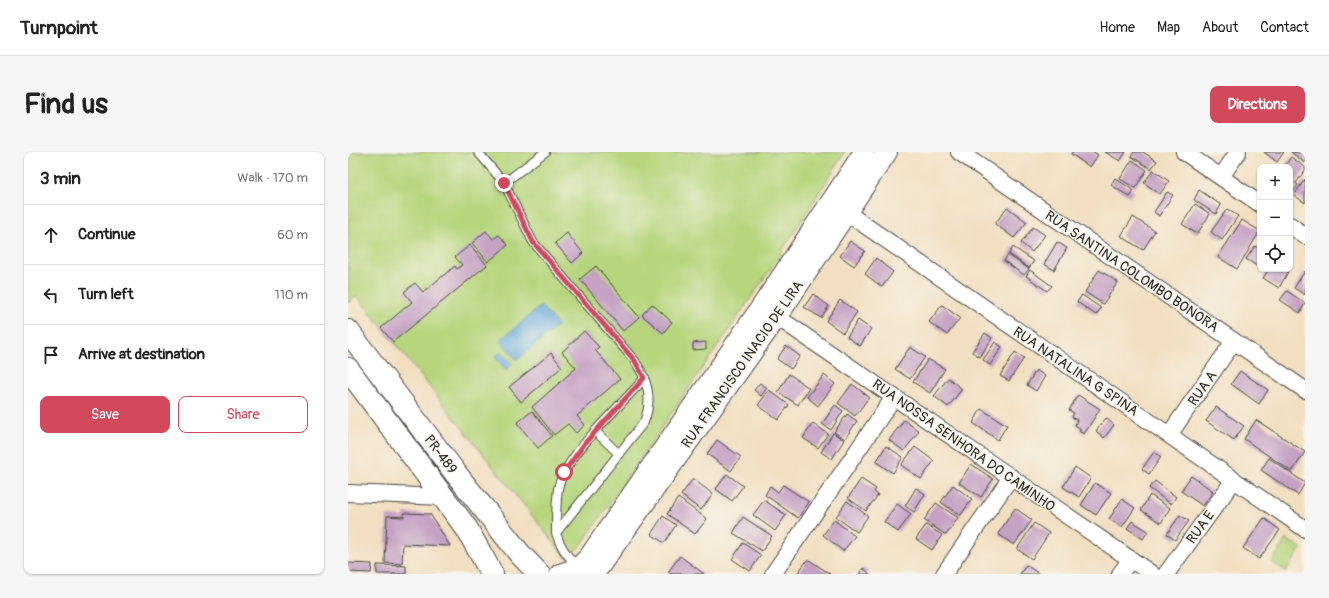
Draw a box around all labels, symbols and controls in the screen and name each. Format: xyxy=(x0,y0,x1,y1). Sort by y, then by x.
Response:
text: Turnpoint xyxy=(20,16,98,40)
text: Home xyxy=(1100,19,1135,36)
text: Map xyxy=(1157,19,1180,36)
text: About xyxy=(1202,19,1238,36)
text: Contact xyxy=(1260,19,1309,36)
button: Directions xyxy=(1210,86,1305,123)
text: Find us xyxy=(24,87,108,122)
map controls xyxy=(1257,164,1293,272)
button: + xyxy=(1257,164,1293,200)
text: 3 min xyxy=(40,168,81,189)
text: Walk · 170 m xyxy=(237,170,308,186)
route end xyxy=(495,174,513,192)
button: − xyxy=(1257,200,1293,236)
street label: RUA SANTINA COLOMBO BONORA xyxy=(1042,207,1222,336)
icon: ahead xyxy=(40,224,62,246)
text: Continue xyxy=(78,225,136,244)
text: 60 m xyxy=(277,227,308,243)
button: locate xyxy=(1257,236,1293,272)
street label: RUA FRANCISCO INACIO DE LIRA xyxy=(678,277,807,451)
icon: left xyxy=(40,284,62,306)
text: Turn left xyxy=(78,285,134,304)
text: 110 m xyxy=(275,287,308,303)
street label: RUA NATALINA G SPINA xyxy=(1010,323,1142,420)
icon: arrive xyxy=(40,344,62,366)
text: Arrive at destination xyxy=(78,345,205,364)
street label: RUA A xyxy=(1184,368,1220,409)
street label: RUA NOSSA SENHORA DO CAMINHO xyxy=(869,376,1058,515)
button: Save xyxy=(40,396,170,433)
button: Share xyxy=(178,396,308,433)
street label: PR-489 xyxy=(421,432,461,477)
route start xyxy=(555,463,573,481)
street label: RUA E xyxy=(1183,507,1218,547)

